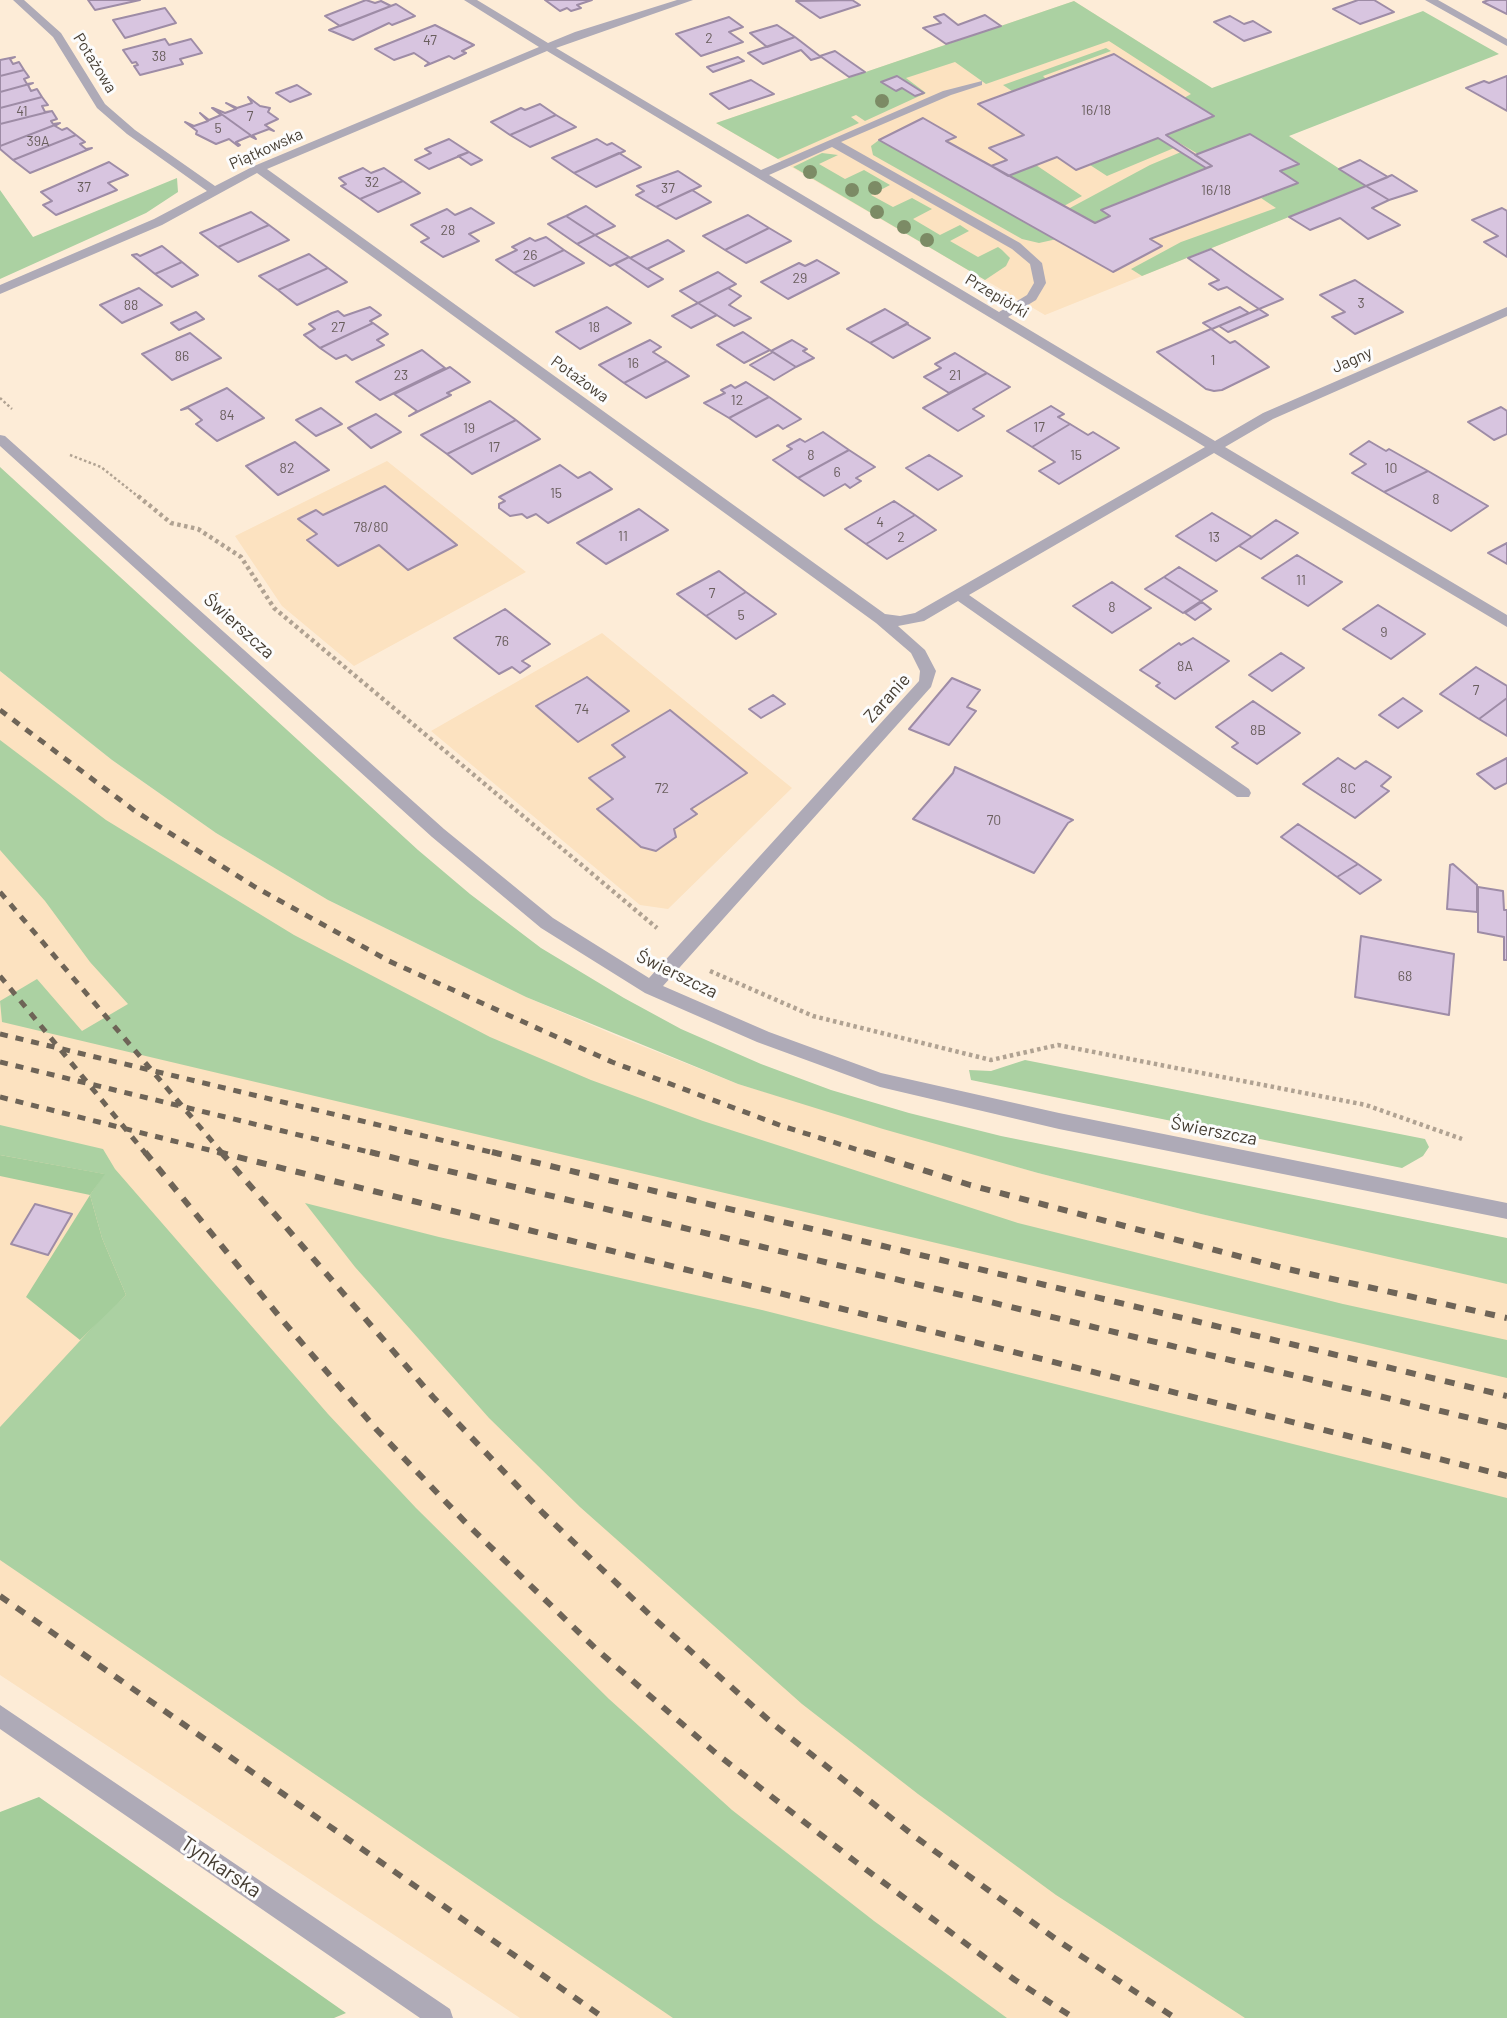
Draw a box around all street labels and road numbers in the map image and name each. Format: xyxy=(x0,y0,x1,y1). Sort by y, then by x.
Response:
street label: Potażowa xyxy=(69,30,121,96)
street label: Piątkowska xyxy=(226,124,306,174)
street label: Przepiórki xyxy=(962,270,1032,322)
street label: Jagny xyxy=(1329,343,1375,377)
street label: Potażowa xyxy=(547,352,613,406)
street label: Świerszcza xyxy=(199,589,279,663)
street label: Zaranie xyxy=(859,669,915,727)
street label: Świerszcza xyxy=(633,945,721,1003)
street label: Świerszcza xyxy=(1169,1112,1259,1150)
street label: Tynkarska xyxy=(176,1831,266,1903)

